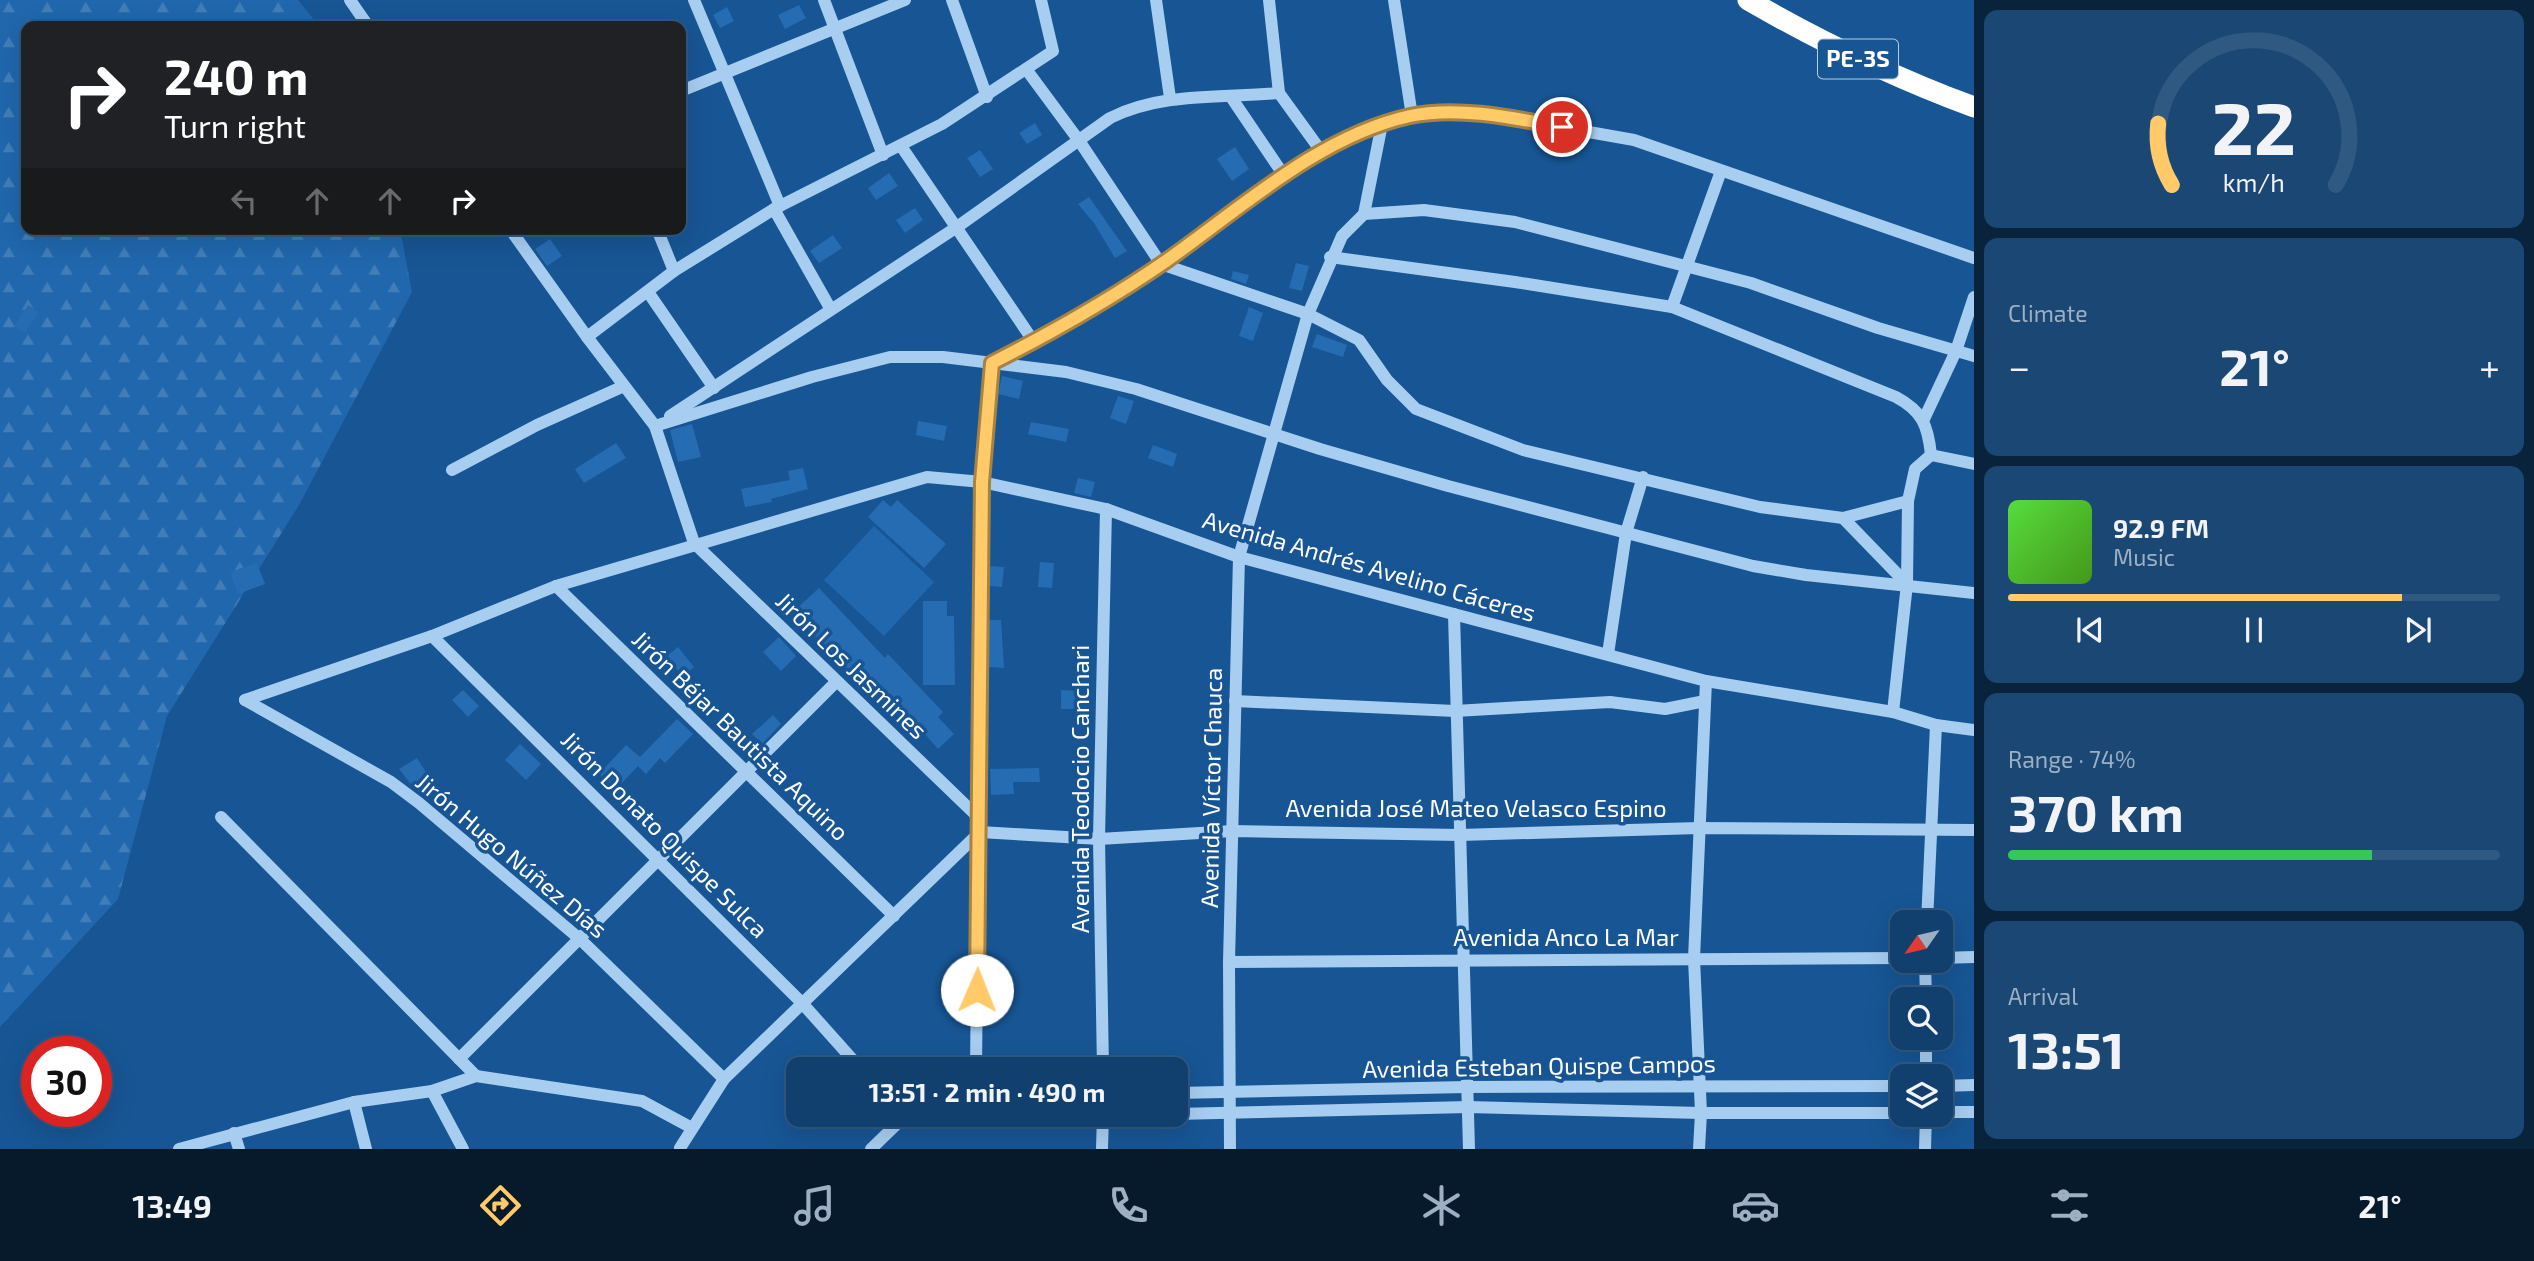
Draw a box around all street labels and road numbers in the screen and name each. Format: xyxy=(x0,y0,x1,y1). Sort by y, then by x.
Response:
road number: PE-3S xyxy=(1818,40,1898,78)
street label: Avenida Andrés Avelino Cáceres xyxy=(1200,504,1539,627)
street label: Jirón Los Jasmines xyxy=(770,585,934,744)
street label: Jirón Béjar Bautista Aquino xyxy=(627,624,855,846)
street label: Avenida Teodocio Canchari xyxy=(1065,645,1094,933)
street label: Avenida Víctor Chauca xyxy=(1194,667,1227,908)
street label: Jirón Donato Quispe Sulca xyxy=(556,725,774,943)
street label: Jirón Hugo Núñez Días xyxy=(410,766,613,943)
street label: Avenida José Mateo Velasco Espino xyxy=(1285,793,1667,822)
street label: Avenida Anco La Mar xyxy=(1453,922,1679,951)
street label: Avenida Esteban Quispe Campos xyxy=(1362,1048,1716,1083)

